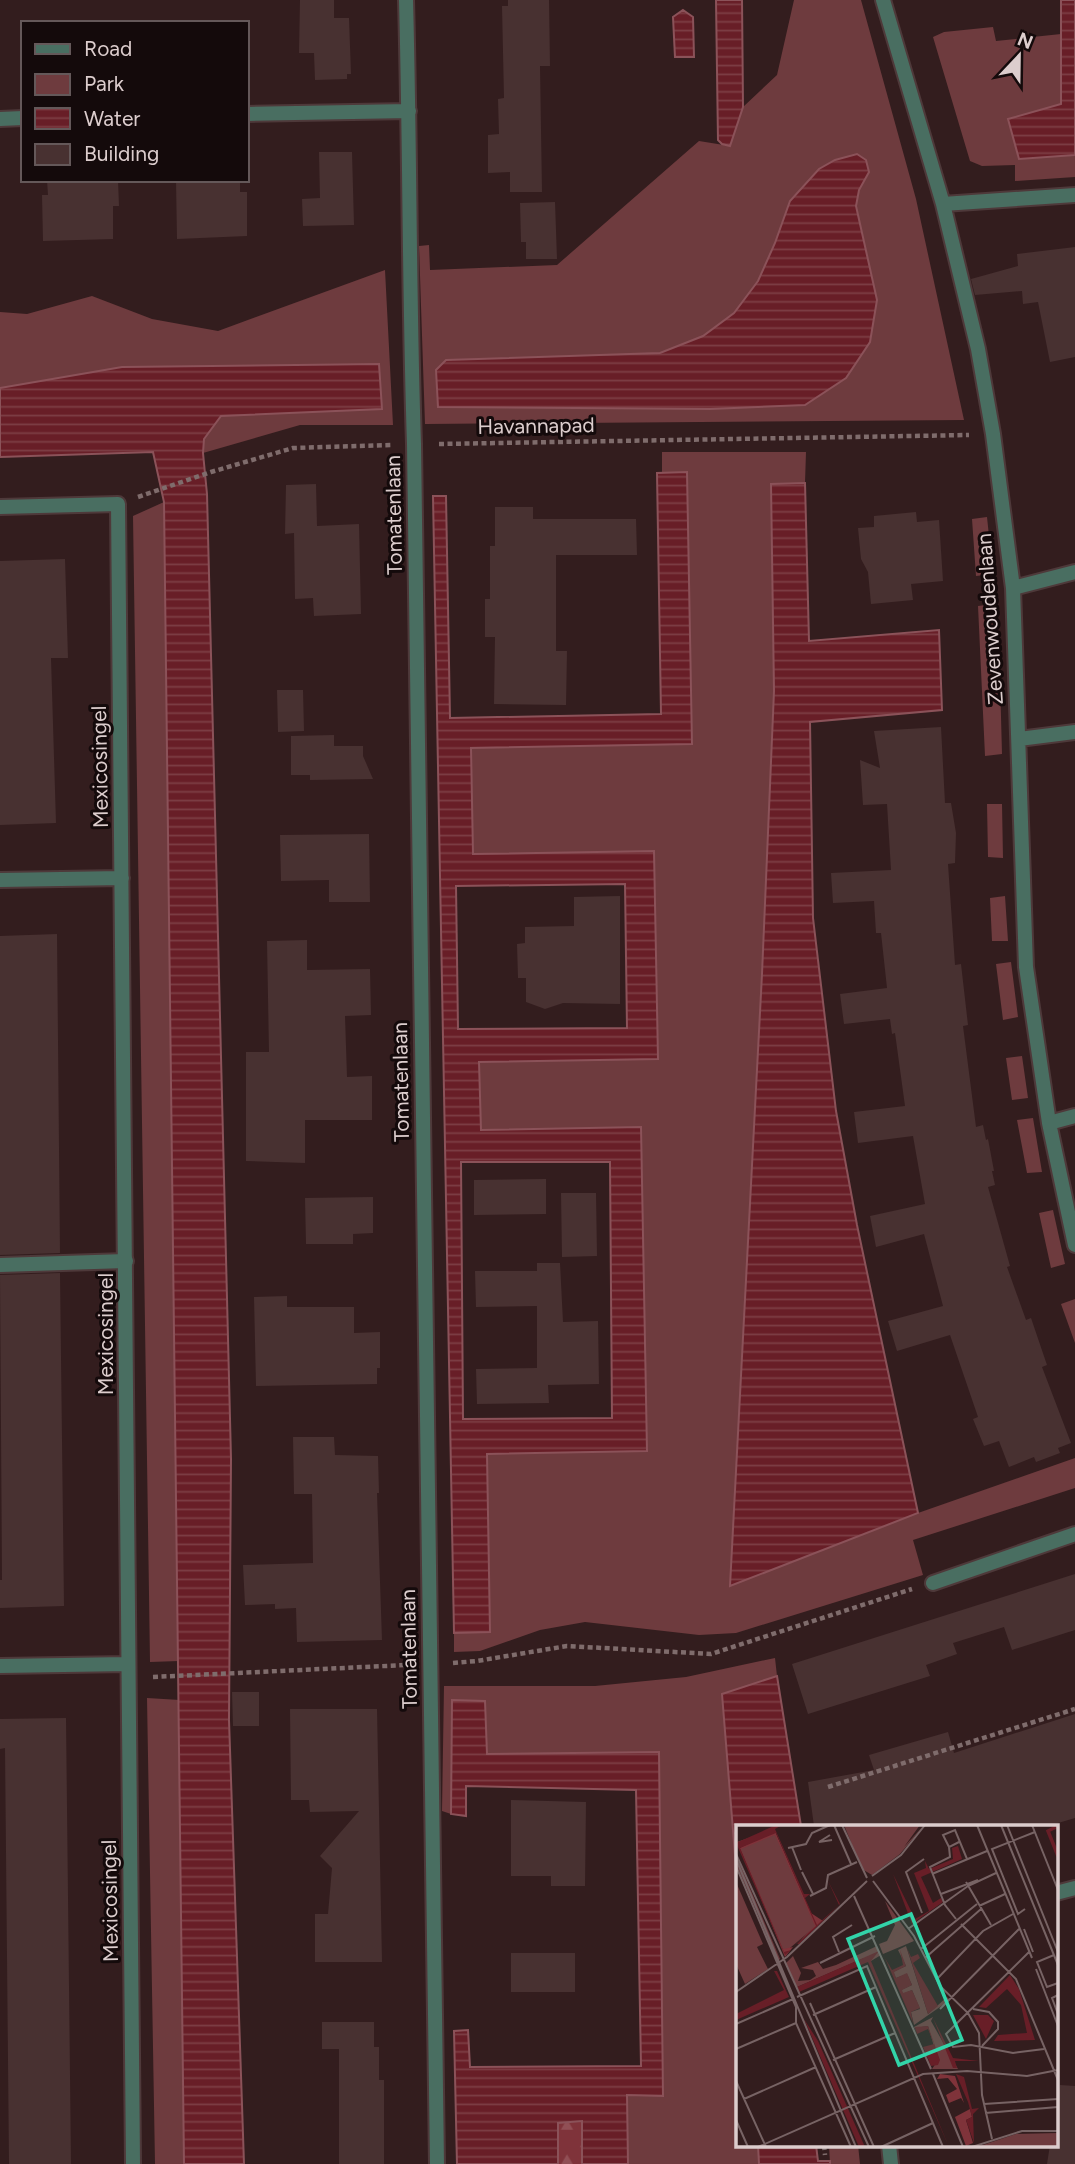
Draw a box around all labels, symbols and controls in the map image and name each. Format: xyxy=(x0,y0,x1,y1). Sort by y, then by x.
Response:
legend xyxy=(21,21,248,182)
north arrow xyxy=(984,21,1054,91)
text: N xyxy=(1014,27,1036,54)
text: Road xyxy=(84,36,132,61)
text: Park xyxy=(84,71,125,96)
text: Water xyxy=(84,106,140,131)
text: Building xyxy=(84,141,159,166)
street label: Havannapad xyxy=(477,412,595,439)
street label: Tomatenlaan xyxy=(380,455,407,575)
street label: Zevenwoudenlaan xyxy=(971,533,1008,706)
street label: Mexicosingel xyxy=(86,706,113,828)
street label: Tomatenlaan xyxy=(387,1022,414,1142)
street label: Mexicosingel xyxy=(93,1273,118,1395)
street label: Tomatenlaan xyxy=(395,1589,422,1709)
inset map xyxy=(736,1825,1058,2146)
street label: Mexicosingel xyxy=(96,1840,123,1962)

